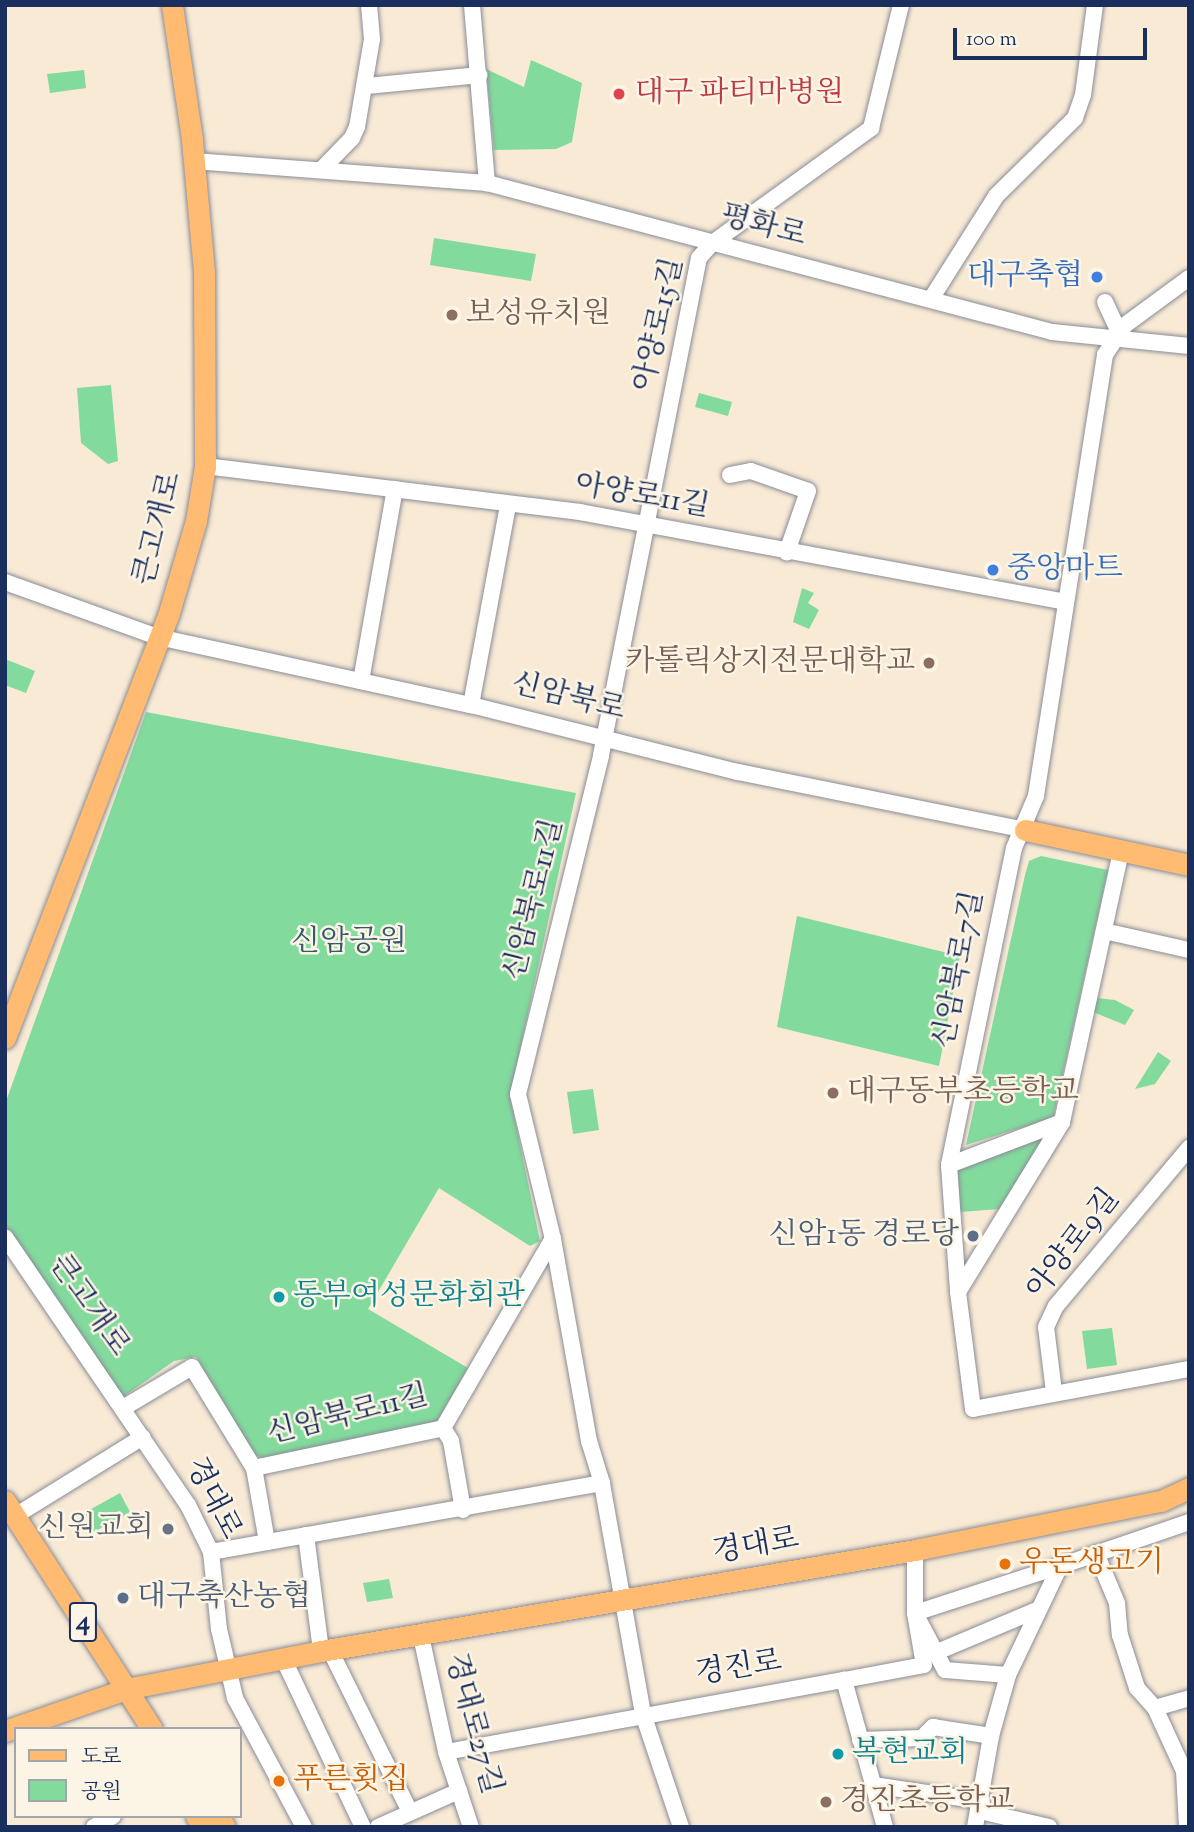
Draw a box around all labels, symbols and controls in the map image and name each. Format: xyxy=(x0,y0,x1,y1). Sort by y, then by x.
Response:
scale bar xyxy=(956,14,1150,58)
text: 100 m xyxy=(966,25,1017,55)
place label: 대구 파티마병원 xyxy=(635,76,844,112)
marker: 대구 파티마병원 xyxy=(609,84,629,104)
street label: 평화로 xyxy=(716,198,810,256)
street label: 아양로15길 xyxy=(627,255,693,395)
place label: 대구축협 xyxy=(967,259,1083,295)
marker: 대구축협 xyxy=(1089,269,1105,285)
place label: 보성유치원 xyxy=(466,297,611,333)
marker: 보성유치원 xyxy=(444,307,460,323)
street label: 아양로11길 xyxy=(572,467,712,527)
street label: 큰고개로 xyxy=(128,468,190,590)
place label: 중앙마트 xyxy=(1007,552,1123,588)
marker: 중앙마트 xyxy=(985,562,1001,578)
place label: 카톨릭상지전문대학교 xyxy=(625,645,915,681)
marker: 카톨릭상지전문대학교 xyxy=(921,655,937,671)
street label: 신암북로 xyxy=(507,667,629,729)
street label: 신암북로11길 xyxy=(498,815,572,985)
street label: 신암북로7길 xyxy=(927,888,993,1052)
park label: 신암공원 xyxy=(291,925,407,961)
place label: 대구동부초등학교 xyxy=(847,1075,1079,1111)
marker: 대구동부초등학교 xyxy=(825,1085,841,1101)
street label: 아양로9길 xyxy=(1020,1183,1128,1307)
place label: 신암1동 경로당 xyxy=(769,1218,959,1254)
marker: 신암1동 경로당 xyxy=(965,1228,981,1244)
street label: 큰고개로 xyxy=(40,1248,136,1364)
place label: 동부여성문화회관 xyxy=(293,1279,525,1315)
marker: 동부여성문화회관 xyxy=(271,1289,287,1305)
street label: 신암북로11길 xyxy=(263,1379,433,1453)
street label: 경대로 xyxy=(176,1452,248,1546)
place label: 신원교회 xyxy=(38,1511,154,1547)
marker: 신원교회 xyxy=(160,1521,176,1537)
street label: 경대로 xyxy=(710,1522,802,1572)
place label: 우돈생고기 xyxy=(1019,1546,1164,1582)
marker: 우돈생고기 xyxy=(997,1556,1013,1572)
place label: 대구축산농협 xyxy=(137,1580,311,1616)
marker: 대구축산농협 xyxy=(115,1590,131,1606)
road number: 4 xyxy=(67,1598,99,1646)
street label: 경진로 xyxy=(693,1644,785,1694)
street label: 경대로27길 xyxy=(436,1649,508,1799)
legend xyxy=(14,1727,242,1818)
place label: 복현교회 xyxy=(852,1736,968,1772)
text: 도로 xyxy=(81,1743,122,1773)
marker: 복현교회 xyxy=(830,1746,846,1762)
place label: 푸른횟집 xyxy=(293,1763,409,1799)
marker: 푸른횟집 xyxy=(271,1773,287,1789)
text: 공원 xyxy=(81,1778,122,1808)
place label: 경진초등학교 xyxy=(840,1784,1014,1820)
marker: 경진초등학교 xyxy=(818,1794,834,1810)

